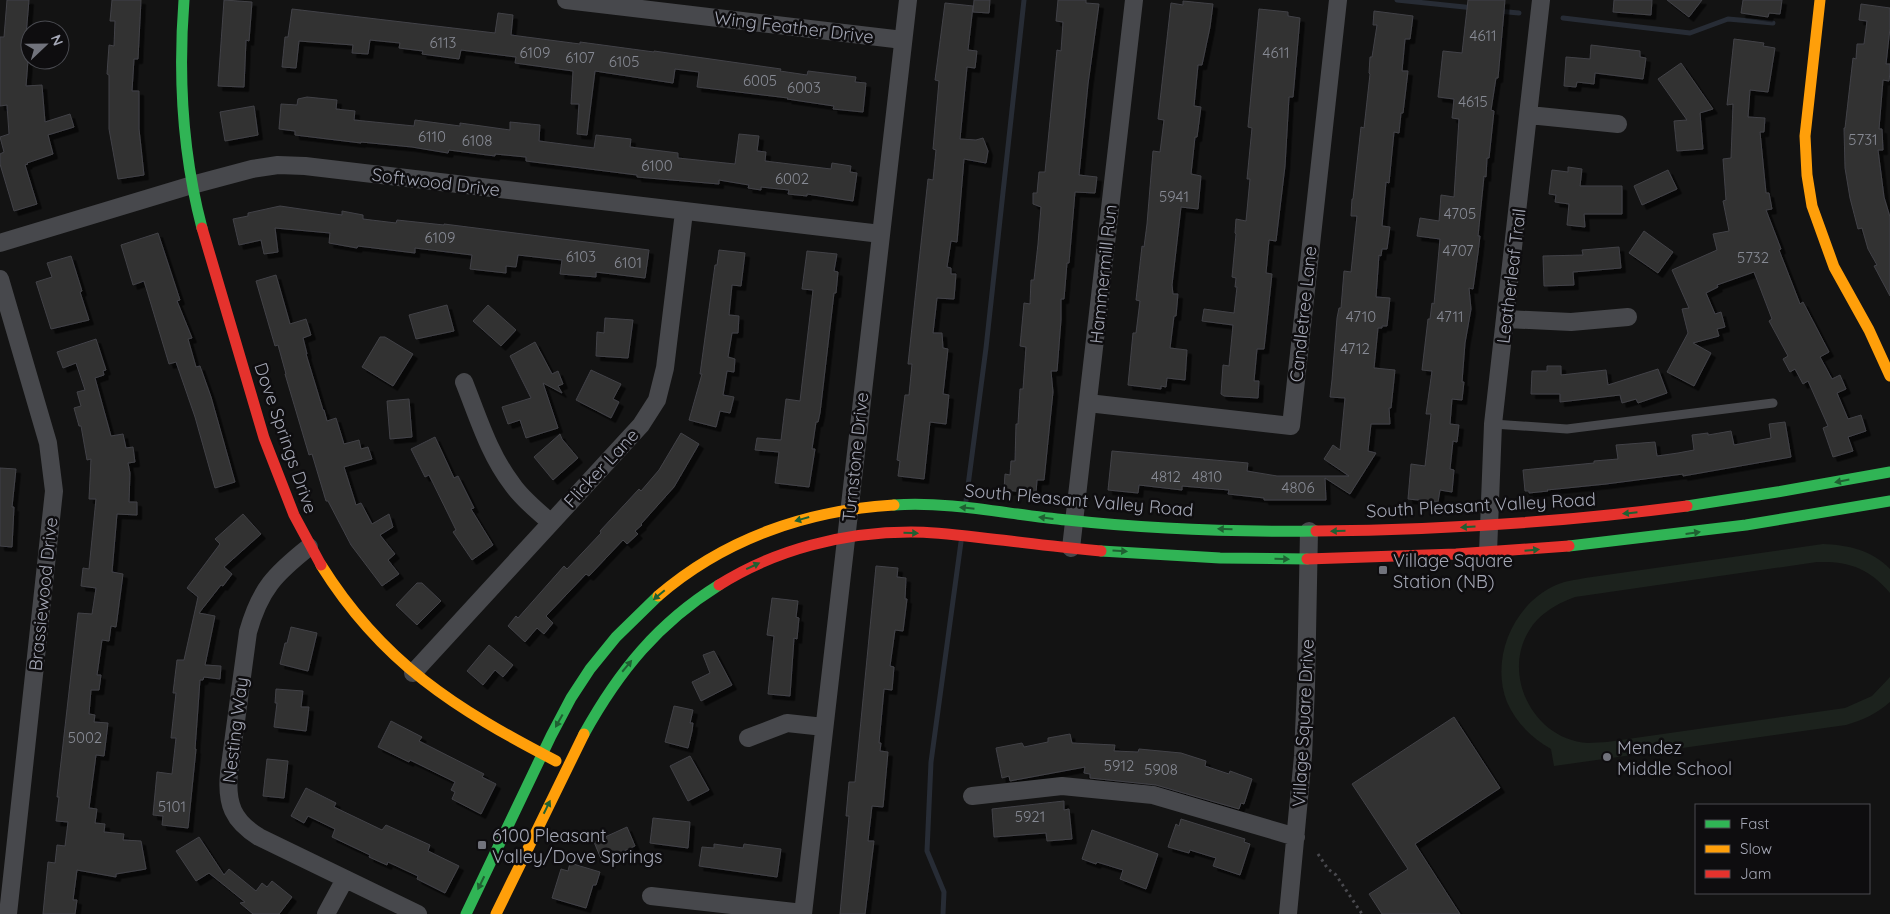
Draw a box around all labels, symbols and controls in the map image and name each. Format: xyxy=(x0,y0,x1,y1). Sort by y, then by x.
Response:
street label: Wing Feather Drive xyxy=(713,6,875,48)
north arrow xyxy=(20,20,70,70)
house number: 4611 xyxy=(1469,26,1497,45)
text: N xyxy=(47,32,67,48)
house number: 6113 xyxy=(430,33,457,52)
house number: 6109 xyxy=(520,43,550,62)
house number: 4611 xyxy=(1262,43,1290,62)
house number: 6107 xyxy=(565,48,595,67)
house number: 6105 xyxy=(609,52,639,71)
house number: 6005 xyxy=(743,71,777,90)
house number: 6003 xyxy=(787,78,821,97)
house number: 4615 xyxy=(1458,92,1488,111)
house number: 6110 xyxy=(418,127,446,146)
house number: 5731 xyxy=(1848,130,1878,149)
house number: 6108 xyxy=(462,131,492,150)
house number: 6100 xyxy=(641,156,673,175)
street label: Softwood Drive xyxy=(371,163,501,201)
house number: 6002 xyxy=(775,169,809,188)
house number: 5941 xyxy=(1159,187,1189,206)
street label: Hammermill Run xyxy=(1084,203,1122,345)
house number: 4705 xyxy=(1444,204,1476,223)
street label: Leatherleaf Trail xyxy=(1491,207,1531,345)
house number: 6109 xyxy=(425,228,455,247)
house number: 4707 xyxy=(1443,241,1474,260)
street label: Candletree Lane xyxy=(1284,245,1322,383)
house number: 6103 xyxy=(566,247,596,266)
house number: 5732 xyxy=(1737,248,1769,267)
house number: 6101 xyxy=(614,253,642,272)
house number: 4710 xyxy=(1346,307,1376,326)
house number: 4711 xyxy=(1437,307,1463,326)
house number: 4712 xyxy=(1340,339,1370,358)
street label: Dove Springs Drive xyxy=(249,359,323,517)
street label: Turnstone Drive xyxy=(837,391,873,523)
street label: Flicker Lane xyxy=(559,424,643,512)
house number: 4812 xyxy=(1151,467,1181,486)
house number: 4810 xyxy=(1192,467,1222,486)
one-way arrow xyxy=(1834,477,1850,485)
house number: 4806 xyxy=(1281,478,1315,497)
street label: South Pleasant Valley Road xyxy=(964,479,1194,521)
street label: South Pleasant Valley Road xyxy=(1366,488,1596,522)
one-way arrow xyxy=(959,504,975,512)
one-way arrow xyxy=(1621,509,1637,517)
one-way arrow xyxy=(1038,514,1054,522)
street label: Brassiewood Drive xyxy=(23,516,63,672)
one-way arrow xyxy=(794,516,809,524)
one-way arrow xyxy=(1459,523,1475,531)
one-way arrow xyxy=(1217,525,1233,533)
one-way arrow xyxy=(1330,527,1346,535)
one-way arrow xyxy=(1686,528,1702,536)
one-way arrow xyxy=(903,529,919,537)
one-way arrow xyxy=(1524,545,1540,553)
one-way arrow xyxy=(1112,548,1128,556)
place label: Village Square Station (NB) xyxy=(1393,549,1513,593)
one-way arrow xyxy=(1274,555,1290,563)
one-way arrow xyxy=(746,562,761,571)
marker: Village Square Station (NB) xyxy=(1377,564,1389,576)
one-way arrow xyxy=(653,589,666,600)
street label: Village Square Drive xyxy=(1287,638,1319,808)
one-way arrow xyxy=(621,659,632,672)
street label: Nesting Way xyxy=(217,676,253,784)
one-way arrow xyxy=(555,714,563,728)
house number: 5002 xyxy=(68,728,102,747)
place label: Mendez Middle School xyxy=(1617,736,1732,780)
marker: Mendez Middle School xyxy=(1601,751,1613,763)
house number: 5912 xyxy=(1104,756,1134,775)
house number: 5908 xyxy=(1144,760,1178,779)
house number: 5101 xyxy=(158,797,186,816)
one-way arrow xyxy=(544,800,552,814)
legend xyxy=(1695,804,1870,894)
house number: 5921 xyxy=(1015,807,1045,826)
text: Fast xyxy=(1740,814,1769,833)
place label: 6100 Pleasant Valley/Dove Springs xyxy=(492,824,663,868)
marker: 6100 Pleasant Valley/Dove Springs xyxy=(476,839,488,851)
text: Slow xyxy=(1740,839,1772,858)
text: Jam xyxy=(1740,864,1771,883)
one-way arrow xyxy=(476,876,484,890)

